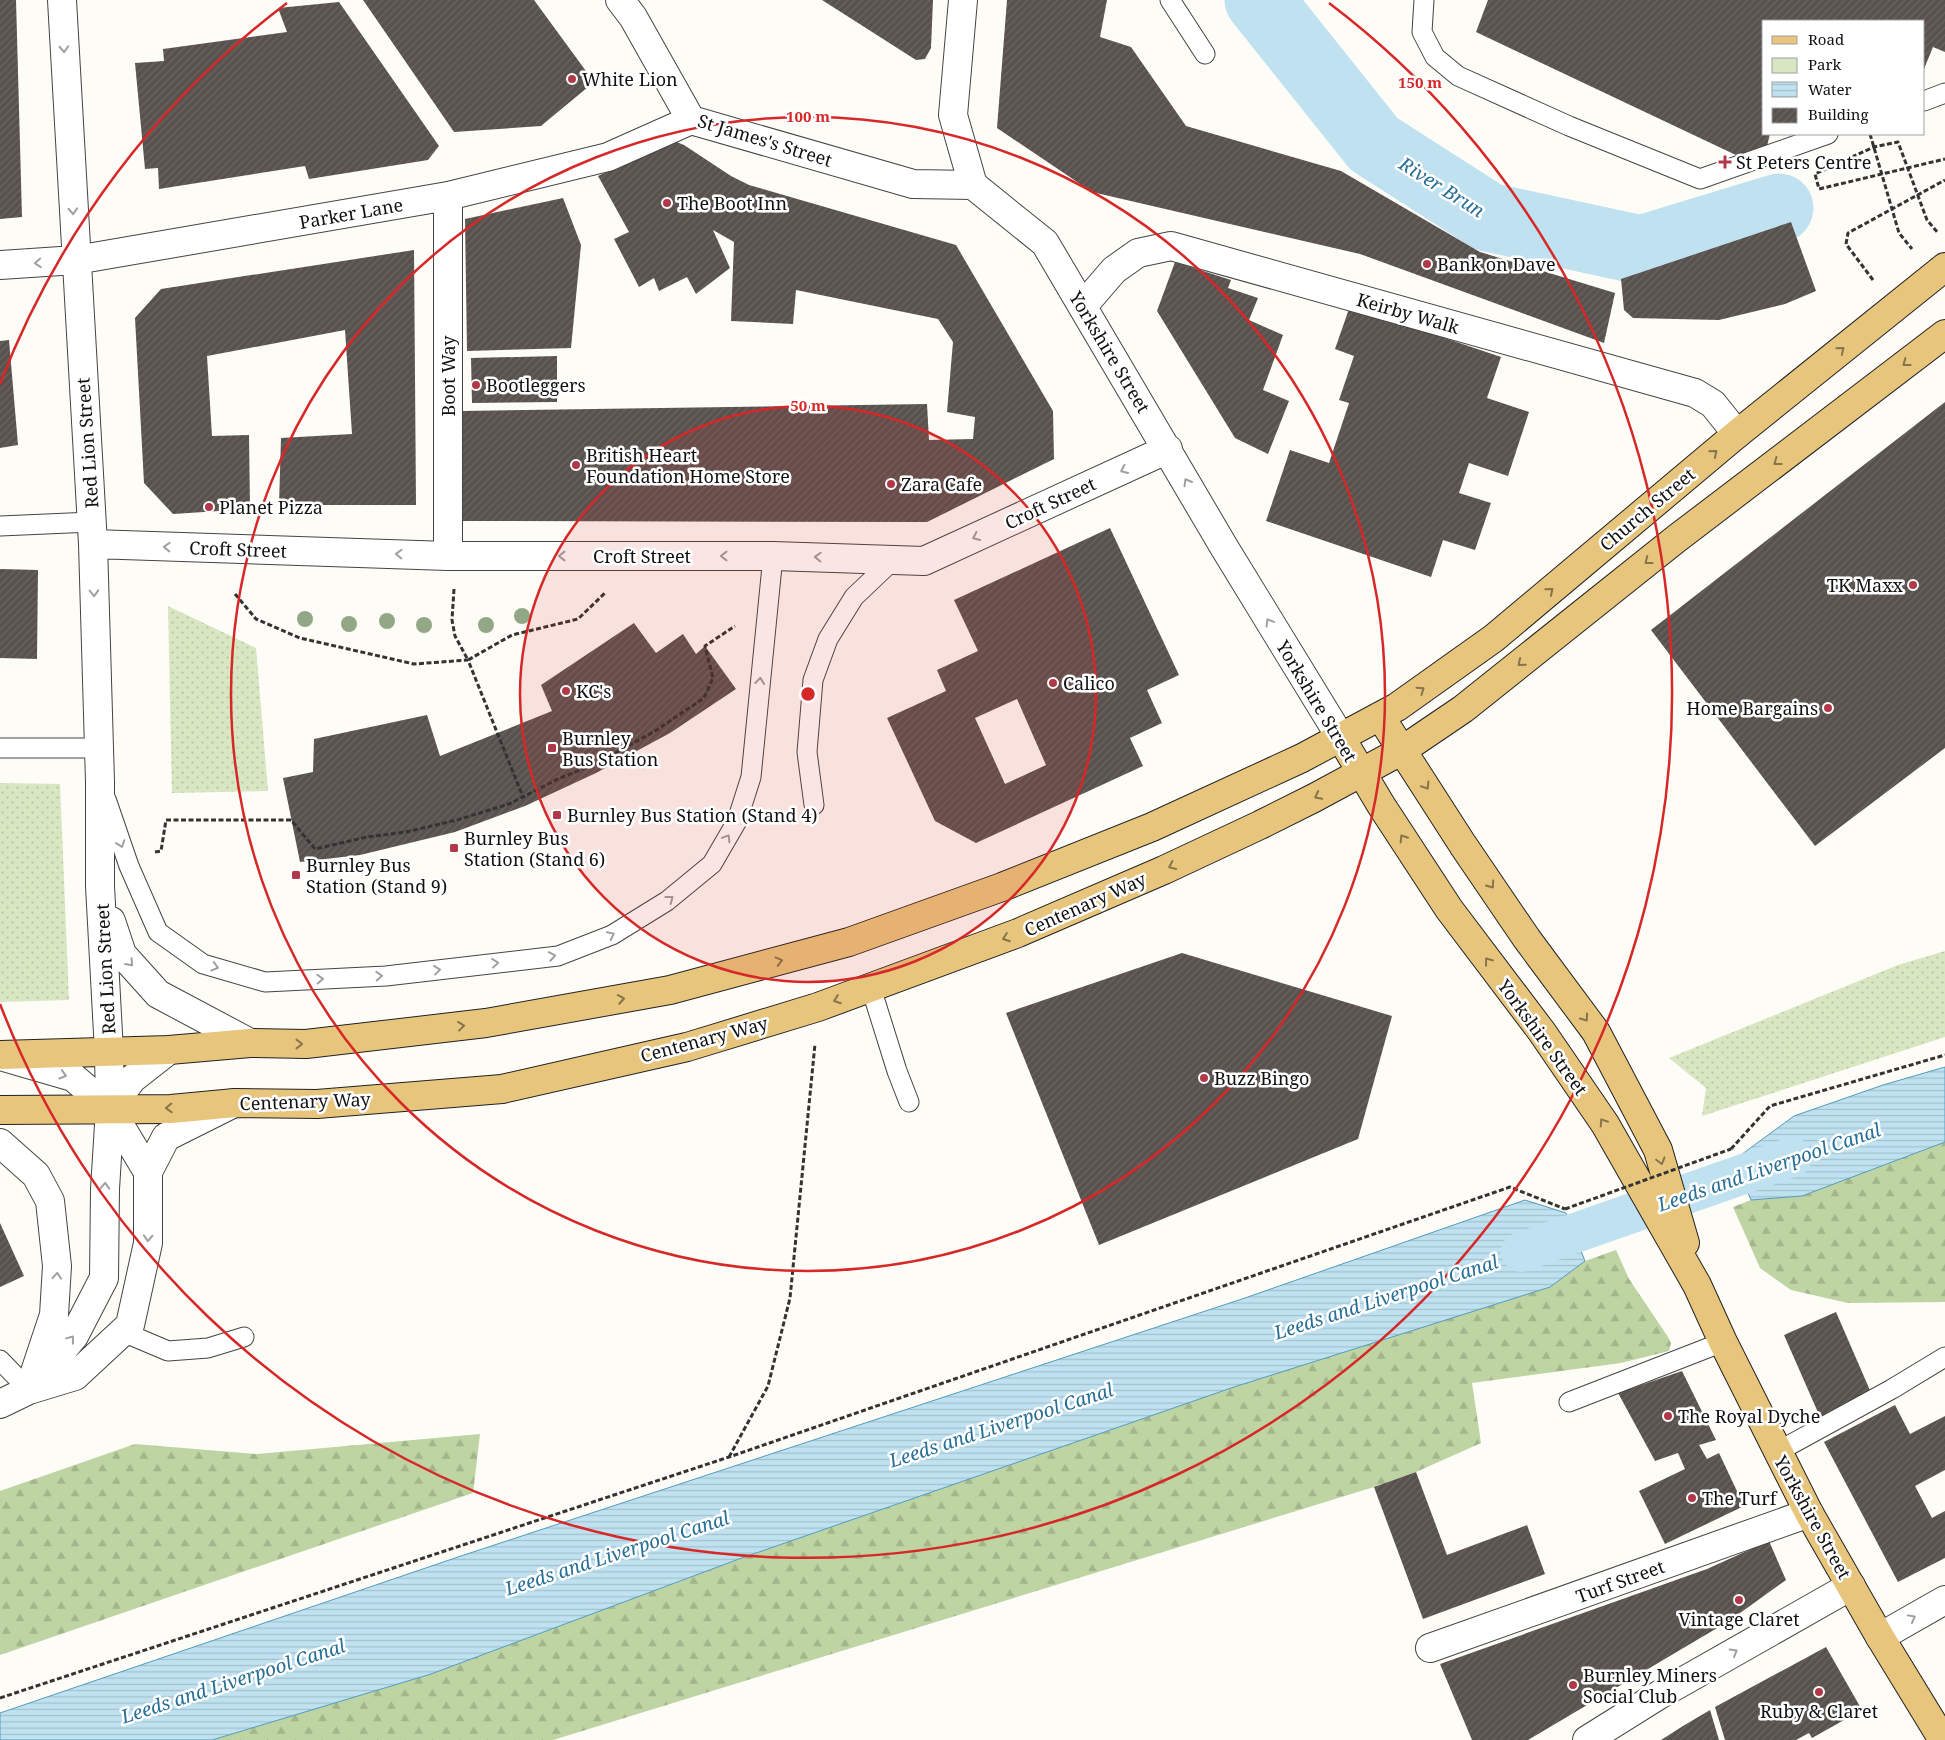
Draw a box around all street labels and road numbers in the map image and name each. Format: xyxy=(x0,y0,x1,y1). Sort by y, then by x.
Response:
street label: St James's Street xyxy=(695,108,835,172)
street label: Parker Lane xyxy=(297,192,405,234)
street label: Yorkshire Street xyxy=(1064,286,1156,417)
street label: Keirby Walk xyxy=(1354,287,1462,339)
street label: Boot Way xyxy=(436,335,460,417)
street label: Red Lion Street xyxy=(70,377,104,509)
street label: Church Street xyxy=(1594,462,1700,556)
street label: Croft Street xyxy=(1001,471,1099,535)
street label: Croft Street xyxy=(189,535,287,563)
street label: Croft Street xyxy=(593,544,691,568)
street label: Yorkshire Street xyxy=(1271,635,1363,766)
street label: Centenary Way xyxy=(1020,866,1150,942)
street label: Red Lion Street xyxy=(90,903,120,1035)
street label: Yorkshire Street xyxy=(1492,973,1593,1100)
street label: Centenary Way xyxy=(638,1010,771,1068)
street label: Centenary Way xyxy=(239,1087,372,1115)
street label: Yorkshire Street xyxy=(1769,1450,1857,1583)
street label: Turf Street xyxy=(1572,1554,1668,1608)

